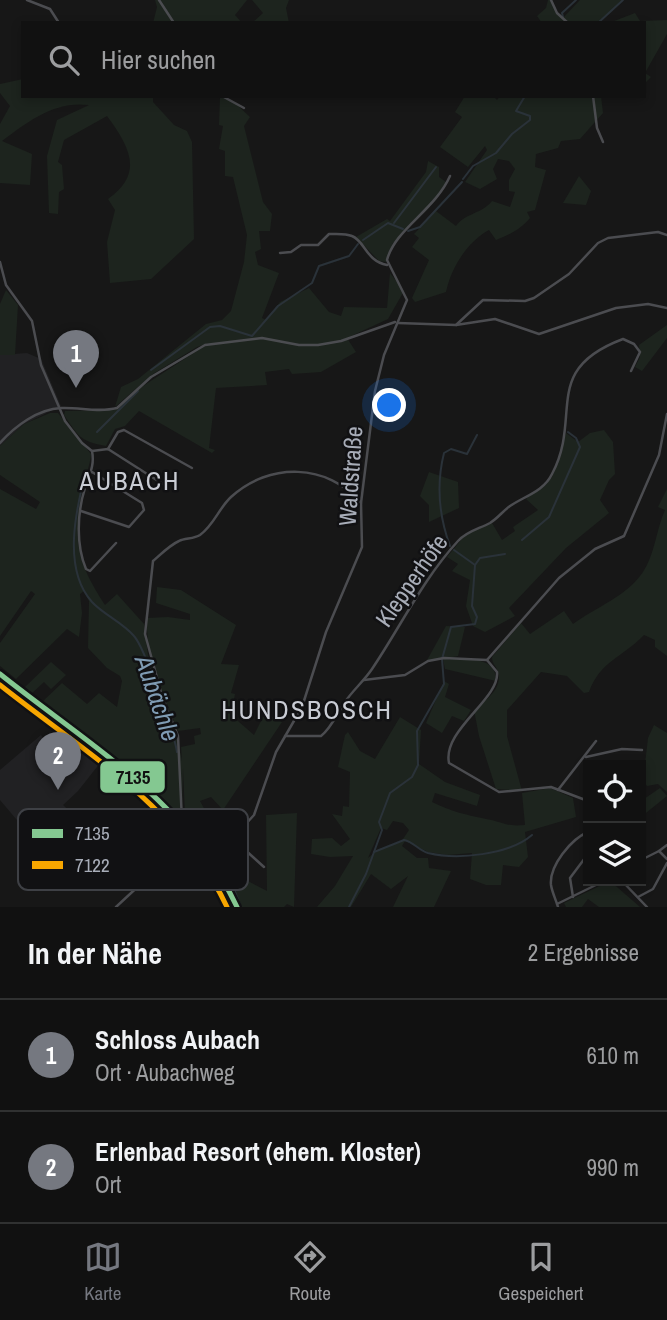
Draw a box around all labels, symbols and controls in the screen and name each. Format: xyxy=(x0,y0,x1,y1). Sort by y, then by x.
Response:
search box xyxy=(21,21,646,98)
icon: search xyxy=(45,41,83,79)
text: Hier suchen xyxy=(101,42,216,77)
pin: 1 xyxy=(53,330,99,388)
your location xyxy=(372,388,406,422)
street label: Waldstraße xyxy=(331,425,369,527)
district label: AUBACH xyxy=(79,463,180,498)
street label: Klepperhöfe xyxy=(367,527,455,633)
water label: Aubächle xyxy=(127,649,189,746)
district label: HUNDSBOSCH xyxy=(221,692,393,727)
pin: 2 xyxy=(35,732,81,790)
line badge: 7135 xyxy=(99,760,166,794)
map controls xyxy=(583,760,646,886)
button: locate xyxy=(583,760,646,823)
text: 7135 xyxy=(116,764,151,790)
legend xyxy=(18,809,248,890)
text: 7135 xyxy=(75,820,110,846)
button: layers xyxy=(583,823,646,886)
text: 7122 xyxy=(75,852,110,878)
text: In der Nähe xyxy=(28,933,162,973)
text: 2 Ergebnisse xyxy=(528,937,639,968)
text: Schloss Aubach xyxy=(95,1022,260,1057)
text: 1 xyxy=(46,1040,56,1071)
text: 610 m xyxy=(587,1040,639,1071)
text: Ort · Aubachweg xyxy=(95,1057,234,1088)
text: Erlenbad Resort (ehem. Kloster) xyxy=(95,1134,421,1169)
text: 2 xyxy=(46,1152,56,1183)
text: 990 m xyxy=(587,1152,639,1183)
text: Ort xyxy=(95,1169,121,1200)
tab: Karte xyxy=(84,1238,122,1306)
tab: Route xyxy=(289,1238,331,1306)
tab: Gespeichert xyxy=(498,1238,583,1306)

